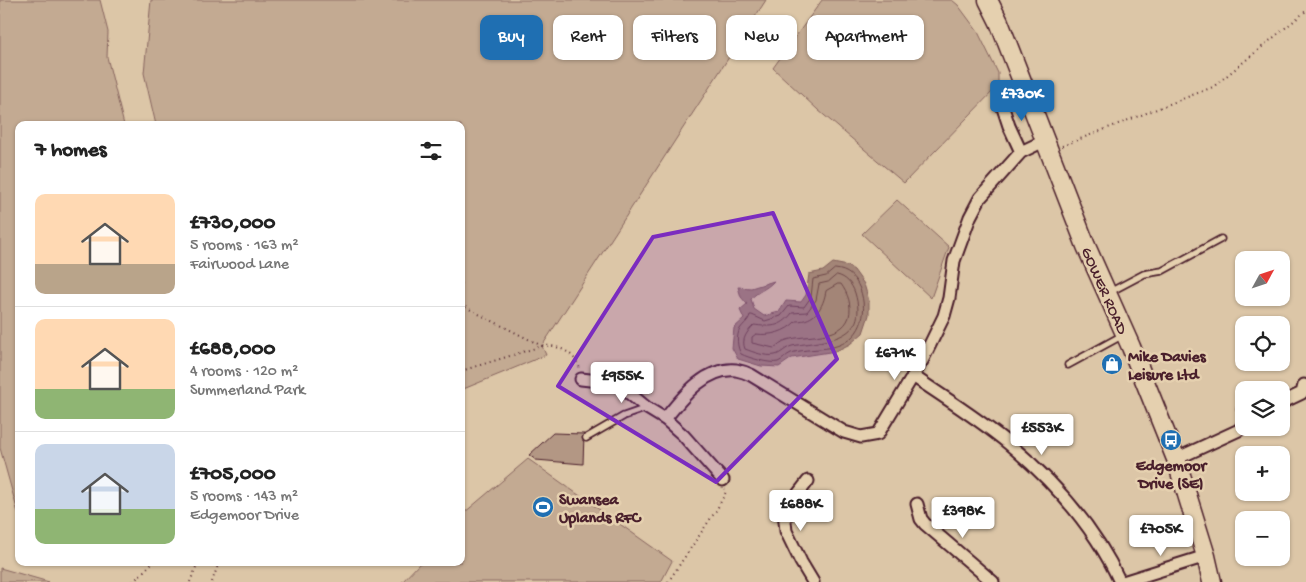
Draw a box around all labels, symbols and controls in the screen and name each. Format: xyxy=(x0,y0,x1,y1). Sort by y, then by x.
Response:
chip: Buy xyxy=(480,15,543,60)
chip: Rent xyxy=(553,15,623,60)
chip: Filters xyxy=(633,15,716,60)
chip: New xyxy=(726,15,797,60)
chip: Apartment xyxy=(807,15,924,60)
pin: £730K xyxy=(987,80,1057,122)
text: £730K xyxy=(1001,86,1043,105)
icon: filters xyxy=(417,137,445,165)
text: 7 homes xyxy=(35,139,107,164)
text: £730,000 xyxy=(190,212,275,237)
icon: home xyxy=(75,214,135,274)
text: 5 rooms · 163 m² xyxy=(190,237,299,256)
street label: GOWER ROAD xyxy=(1075,245,1131,338)
north arrow xyxy=(1235,251,1290,306)
map controls xyxy=(1235,251,1290,566)
text: Fairwood Lane xyxy=(190,256,289,275)
button: locate xyxy=(1235,316,1290,371)
text: £688,000 xyxy=(190,338,275,363)
pin: £671K xyxy=(860,338,930,381)
icon: home xyxy=(75,339,135,399)
text: £671K xyxy=(876,345,914,364)
place label: Mike Davies Leisure Ltd xyxy=(1128,349,1207,386)
shop icon: Mike Davies Leisure Ltd xyxy=(1100,352,1124,376)
pin: £955K xyxy=(587,362,657,404)
text: 4 rooms · 120 m² xyxy=(190,363,298,382)
text: £955K xyxy=(602,368,642,387)
button: layers xyxy=(1235,381,1290,436)
text: Summerland Park xyxy=(190,382,305,401)
pin: £553K xyxy=(1007,414,1077,456)
text: £553K xyxy=(1021,420,1063,439)
bus stop icon: Edgemoor Drive (SE) xyxy=(1159,428,1183,452)
button: + xyxy=(1235,446,1290,501)
place label: Edgemoor Drive (SE) xyxy=(1136,458,1209,495)
text: £705,000 xyxy=(190,463,276,488)
icon: home xyxy=(75,464,135,524)
text: 5 rooms · 143 m² xyxy=(190,488,298,507)
pin: £688K xyxy=(766,490,836,532)
place label: Swansea Uplands RFC xyxy=(559,492,642,529)
sports icon: Swansea Uplands RFC xyxy=(531,495,555,519)
text: £688K xyxy=(780,496,822,515)
pin: £398K xyxy=(928,496,998,539)
text: £398K xyxy=(943,503,984,522)
text: Edgemoor Drive xyxy=(190,507,299,526)
button: − xyxy=(1235,511,1290,566)
pin: £705K xyxy=(1126,514,1196,557)
text: £705K xyxy=(1140,521,1182,540)

